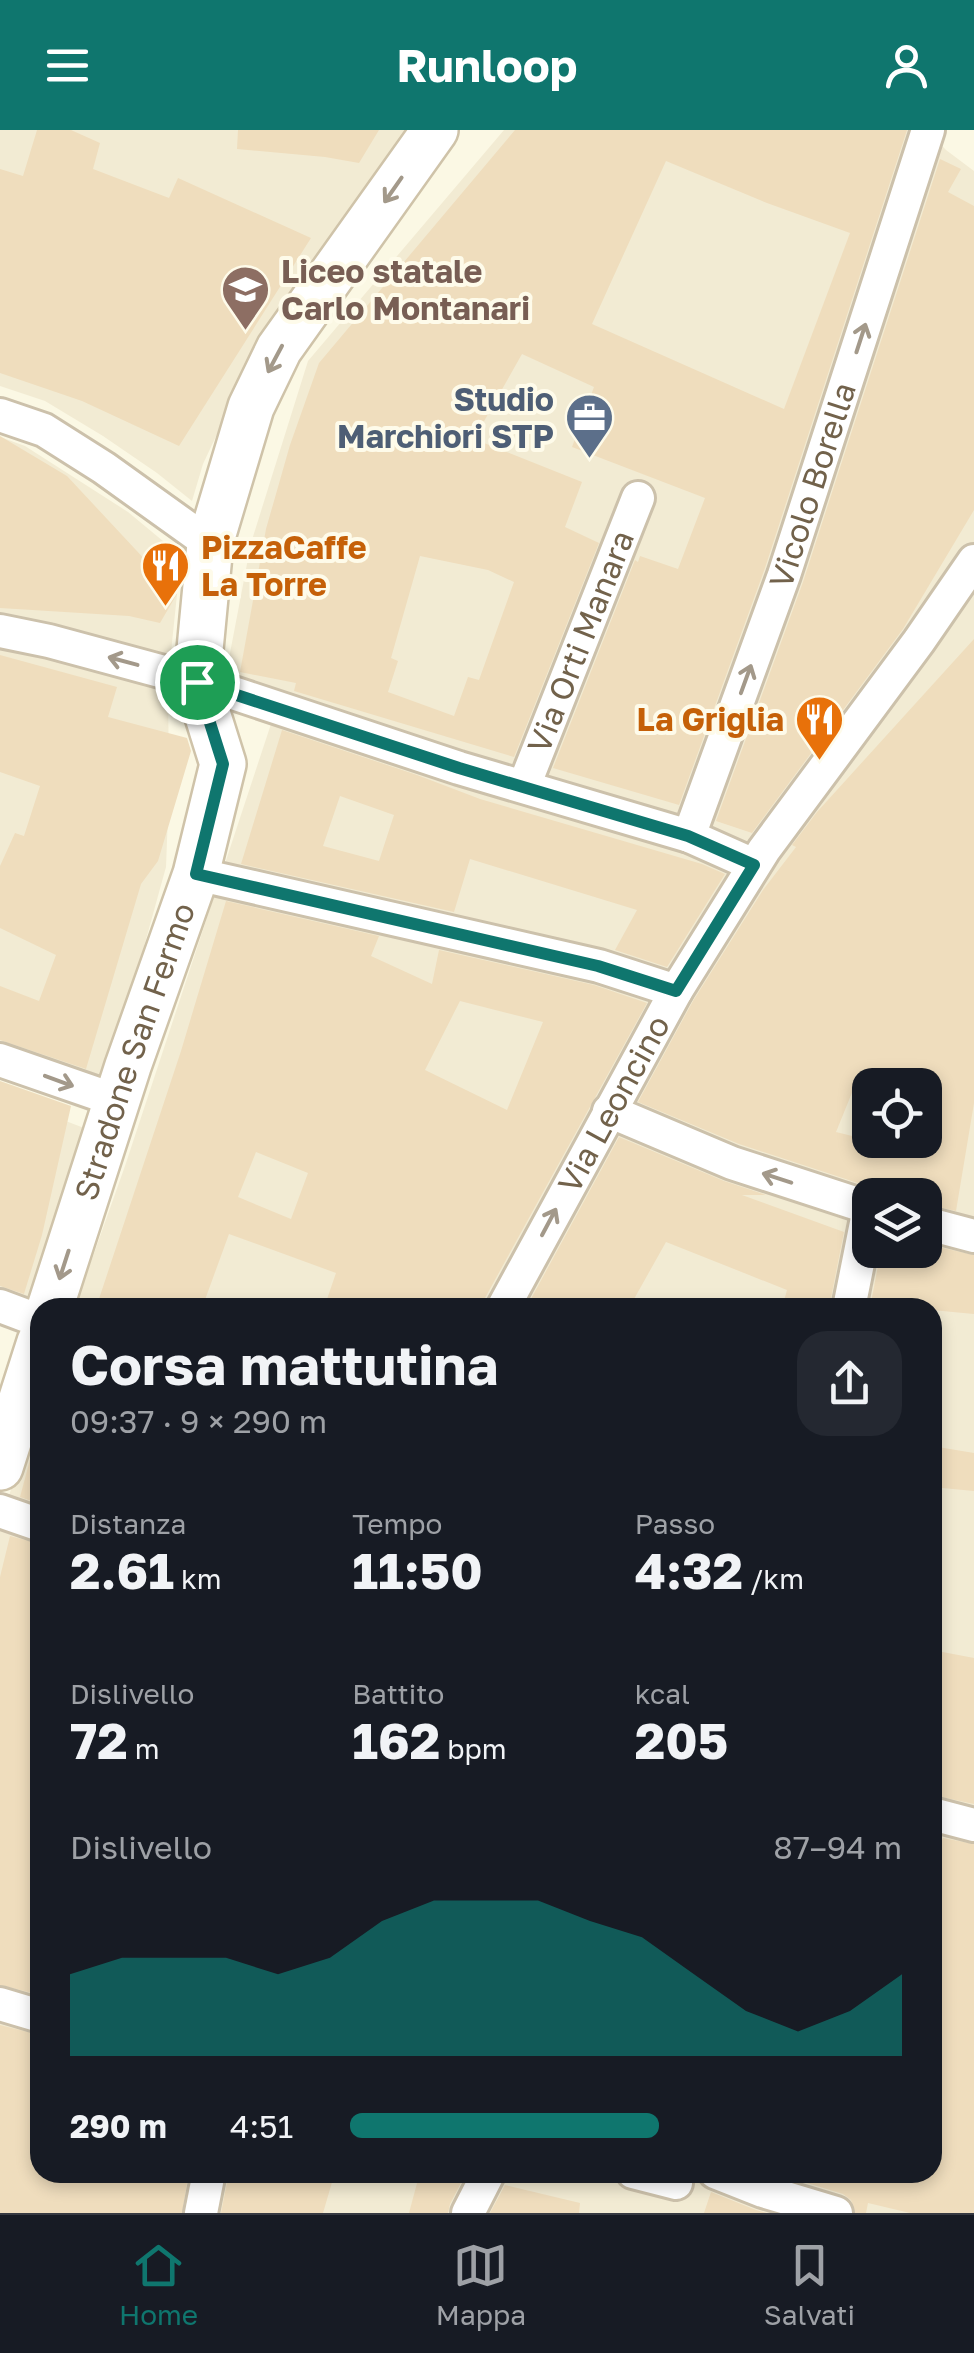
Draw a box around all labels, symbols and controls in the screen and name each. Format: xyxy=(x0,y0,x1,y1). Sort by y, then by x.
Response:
icon: menu xyxy=(40,38,95,93)
text: Runloop xyxy=(396,38,578,92)
icon: person xyxy=(879,38,934,93)
one-way arrow xyxy=(383,176,404,203)
place label: Liceo statale Carlo Montanari xyxy=(281,252,530,327)
school or university icon: Liceo statale Carlo Montanari xyxy=(220,264,272,332)
one-way arrow xyxy=(853,322,871,354)
one-way arrow xyxy=(265,343,284,373)
street label: Vicolo Borella xyxy=(761,377,863,593)
place label: Studio Marchiori STP xyxy=(337,380,554,455)
office icon: Studio Marchiori STP xyxy=(563,392,615,460)
street label: Via Orti Manara xyxy=(519,525,641,758)
place label: PizzaCaffe La Torre xyxy=(201,528,367,603)
restaurant icon: PizzaCaffe La Torre xyxy=(140,540,192,608)
pin xyxy=(155,640,240,725)
one-way arrow xyxy=(108,651,139,669)
icon: arrive xyxy=(170,655,225,710)
one-way arrow xyxy=(738,664,756,695)
restaurant icon: La Griglia xyxy=(793,694,845,762)
place label: La Griglia xyxy=(636,700,784,738)
street label: Stradone San Fermo xyxy=(66,898,202,1205)
street label: Via Leoncino xyxy=(550,1009,677,1199)
map controls xyxy=(852,1068,942,1268)
button: locate xyxy=(852,1068,942,1158)
one-way arrow xyxy=(42,1073,73,1091)
one-way arrow xyxy=(761,1168,793,1186)
button: layers xyxy=(852,1178,942,1268)
one-way arrow xyxy=(540,1207,560,1237)
one-way arrow xyxy=(53,1249,71,1280)
text: Corsa mattutina xyxy=(70,1331,498,1397)
button: share xyxy=(797,1331,902,1436)
text: 09:37 · 9 × 290 m xyxy=(70,1402,327,1440)
text: Distanza xyxy=(70,1507,186,1540)
text: Tempo xyxy=(352,1507,442,1540)
text: Passo xyxy=(635,1507,715,1540)
text: 2.61 xyxy=(70,1540,174,1600)
text: 11:50 xyxy=(352,1540,483,1600)
text: 4:32 xyxy=(635,1540,743,1600)
text: km xyxy=(174,1562,222,1595)
text: /km xyxy=(743,1562,804,1595)
text: Dislivello xyxy=(70,1677,194,1710)
text: Battito xyxy=(352,1677,444,1710)
text: kcal xyxy=(635,1677,690,1710)
text: 72 xyxy=(70,1710,128,1770)
text: 162 xyxy=(352,1710,440,1770)
text: 205 xyxy=(635,1710,728,1770)
text: m xyxy=(128,1732,160,1765)
text: bpm xyxy=(440,1732,507,1765)
text: Dislivello xyxy=(70,1828,212,1866)
text: 87–94 m xyxy=(773,1828,902,1866)
text: 290 m xyxy=(70,2107,167,2145)
text: 4:51 xyxy=(230,2107,293,2145)
tab: Home xyxy=(119,2238,198,2331)
tab: Mappa xyxy=(436,2238,526,2331)
tab: Salvati xyxy=(764,2238,855,2331)

